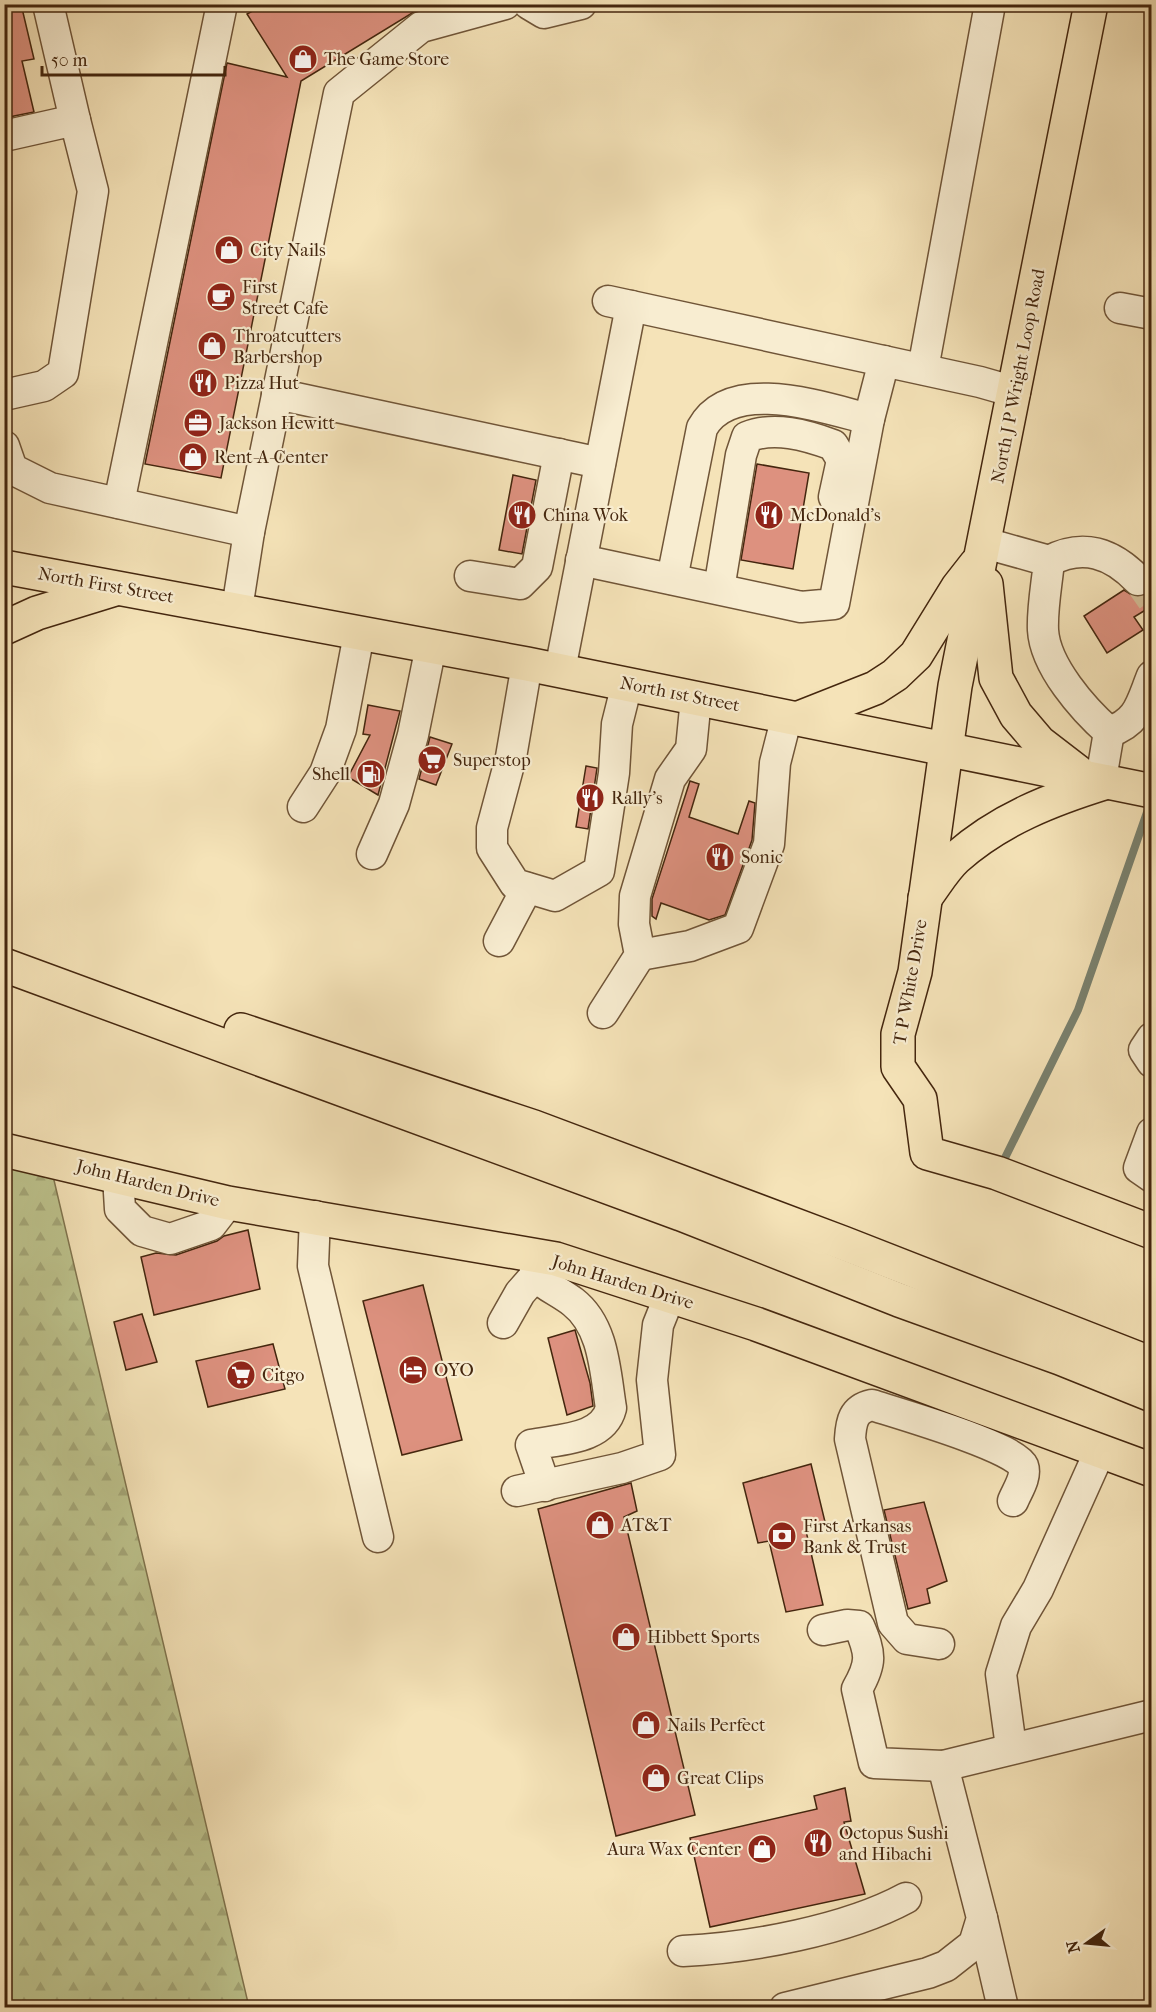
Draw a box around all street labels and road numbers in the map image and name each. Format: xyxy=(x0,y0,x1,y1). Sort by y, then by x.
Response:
street label: North J P Wright Loop Road xyxy=(987,267,1050,485)
street label: North First Street xyxy=(36,563,176,608)
street label: North 1st Street xyxy=(618,673,742,716)
street label: T P White Drive xyxy=(889,918,932,1046)
street label: John Harden Drive xyxy=(72,1155,222,1211)
street label: John Harden Drive xyxy=(548,1250,696,1314)

